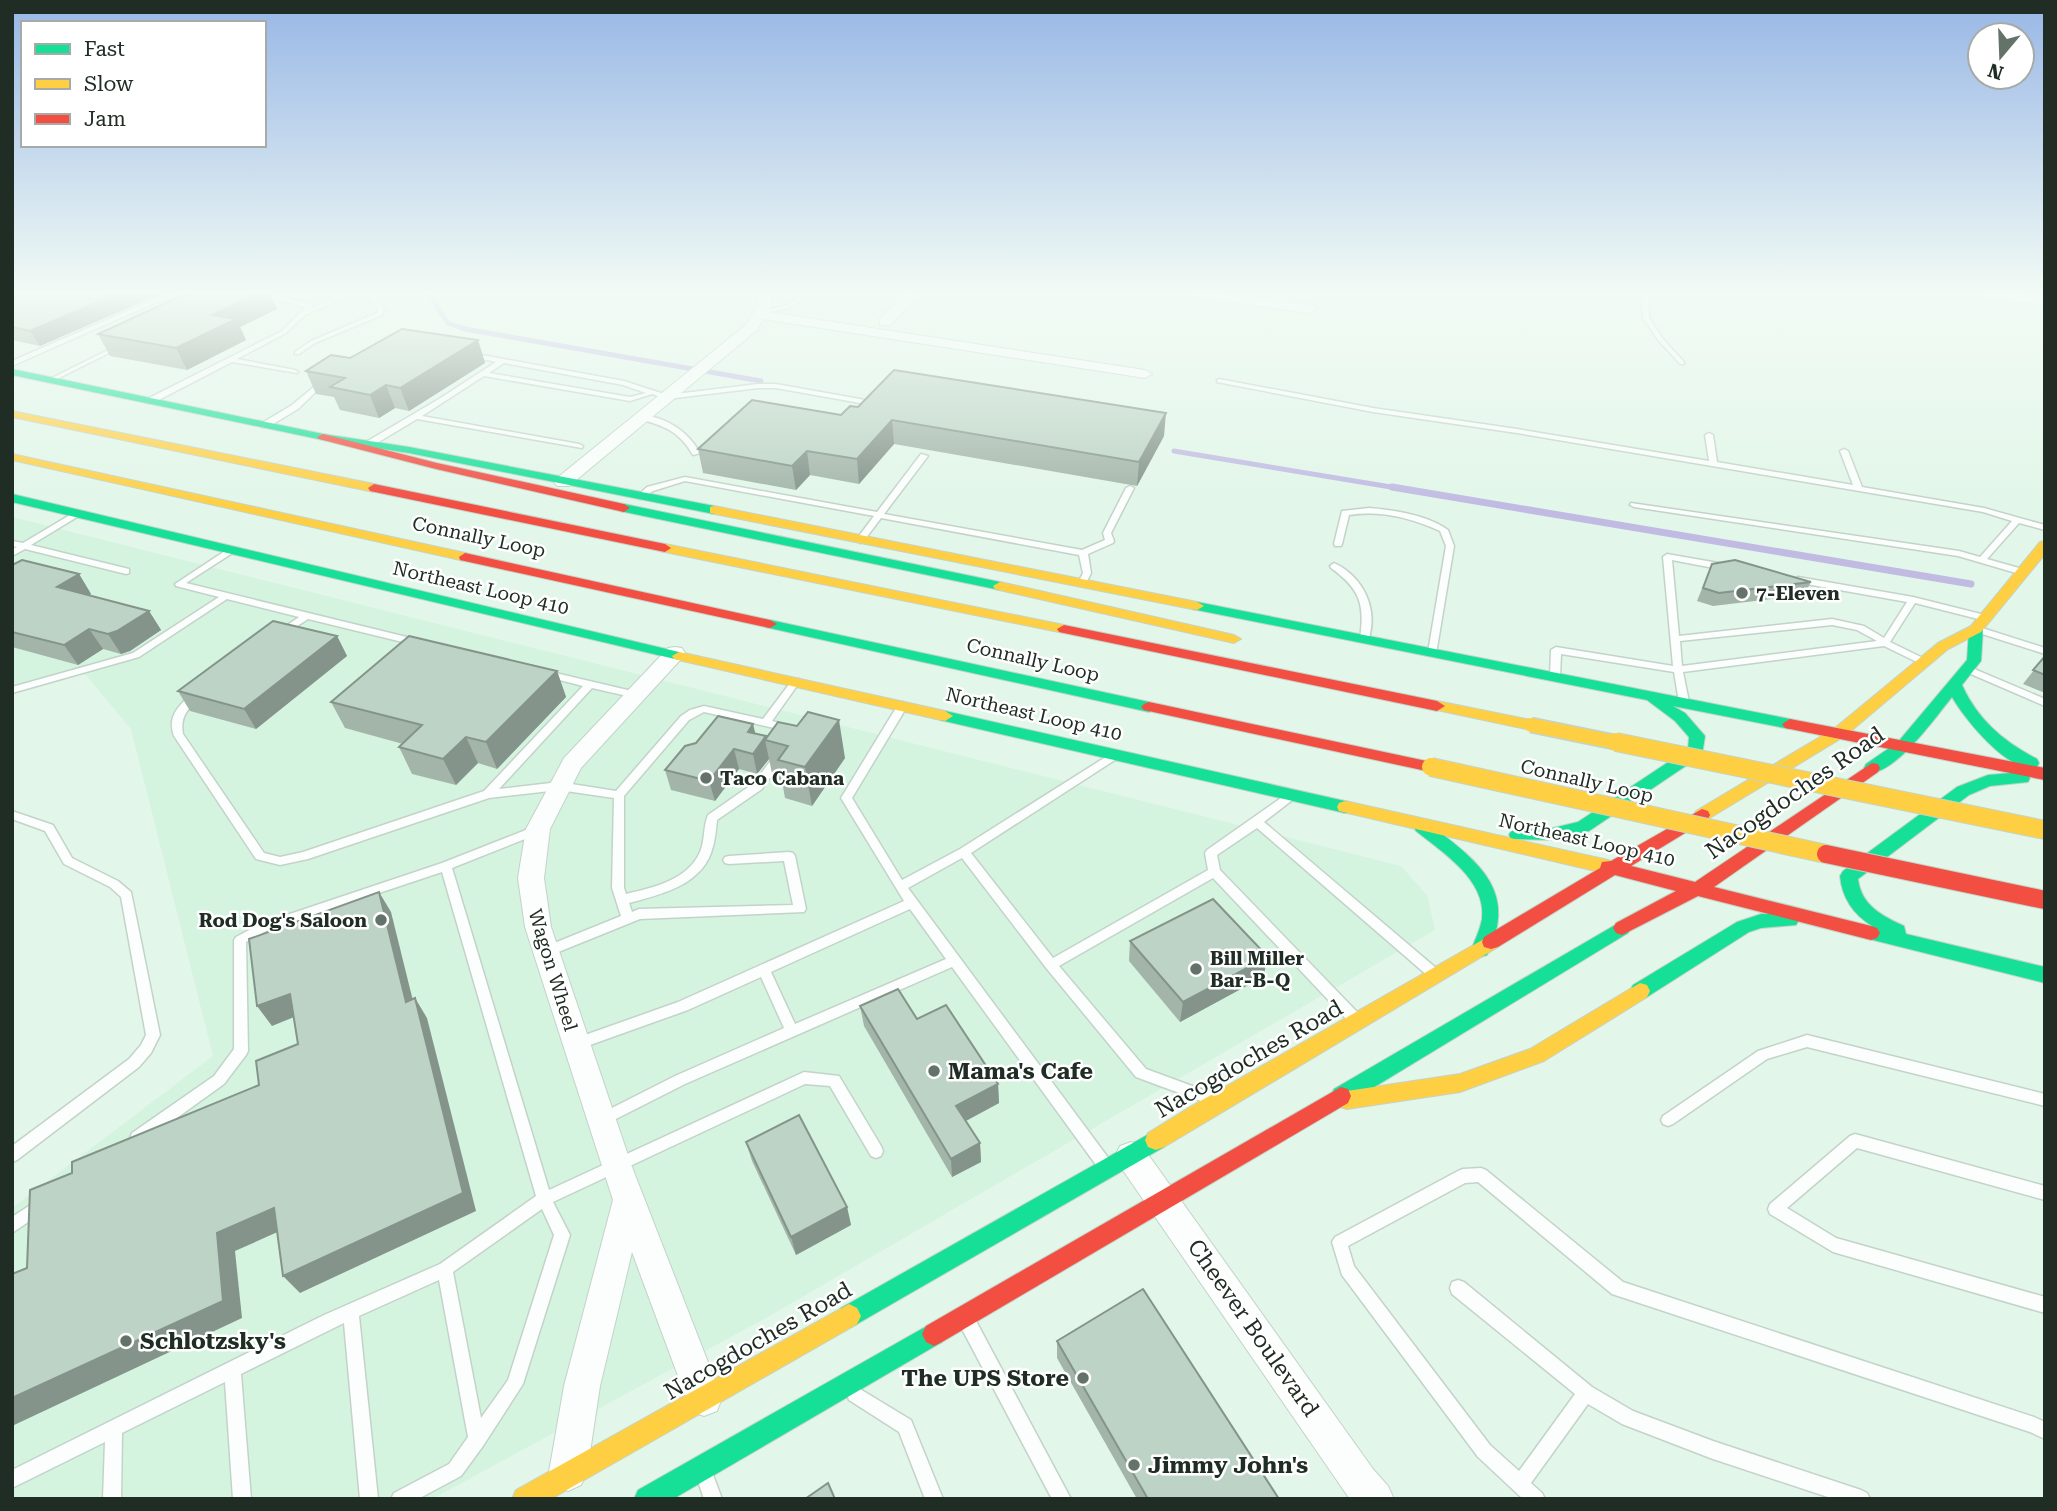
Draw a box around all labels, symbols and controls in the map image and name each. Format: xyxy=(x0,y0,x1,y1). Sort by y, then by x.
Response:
legend xyxy=(21,21,266,147)
north arrow xyxy=(1966,21,2036,91)
text: Fast xyxy=(84,37,125,61)
text: N xyxy=(1985,58,2006,85)
text: Slow xyxy=(84,72,134,96)
text: Jam xyxy=(84,107,126,131)
street label: Connally Loop xyxy=(410,512,548,562)
street label: Northeast Loop 410 xyxy=(391,557,571,619)
place label: 7-Eleven xyxy=(1756,582,1840,605)
marker: 7-Eleven xyxy=(1734,585,1750,601)
street label: Connally Loop xyxy=(964,634,1102,686)
street label: Northeast Loop 410 xyxy=(944,683,1124,745)
street label: Nacogdoches Road xyxy=(1700,721,1890,865)
street label: Connally Loop xyxy=(1518,755,1656,807)
place label: Taco Cabana xyxy=(720,767,844,790)
marker: Taco Cabana xyxy=(698,770,714,786)
street label: Northeast Loop 410 xyxy=(1497,809,1677,871)
street label: Wagon Wheel xyxy=(524,906,582,1034)
place label: Rod Dog's Saloon xyxy=(199,909,367,932)
marker: Rod Dog's Saloon xyxy=(373,912,389,928)
place label: Bill Miller Bar-B-Q xyxy=(1210,947,1305,992)
marker: Bill Miller Bar-B-Q xyxy=(1188,961,1204,977)
street label: Nacogdoches Road xyxy=(1150,994,1348,1124)
place label: Mama's Cafe xyxy=(948,1058,1093,1085)
marker: Mama's Cafe xyxy=(926,1063,942,1079)
street label: Cheever Boulevard xyxy=(1182,1234,1324,1422)
street label: Nacogdoches Road xyxy=(659,1276,857,1406)
place label: Schlotzsky's xyxy=(140,1328,286,1355)
marker: Schlotzsky's xyxy=(118,1333,134,1349)
place label: The UPS Store xyxy=(901,1365,1069,1392)
marker: The UPS Store xyxy=(1075,1370,1091,1386)
place label: Jimmy John's xyxy=(1148,1452,1308,1479)
marker: Jimmy John's xyxy=(1126,1457,1142,1473)

